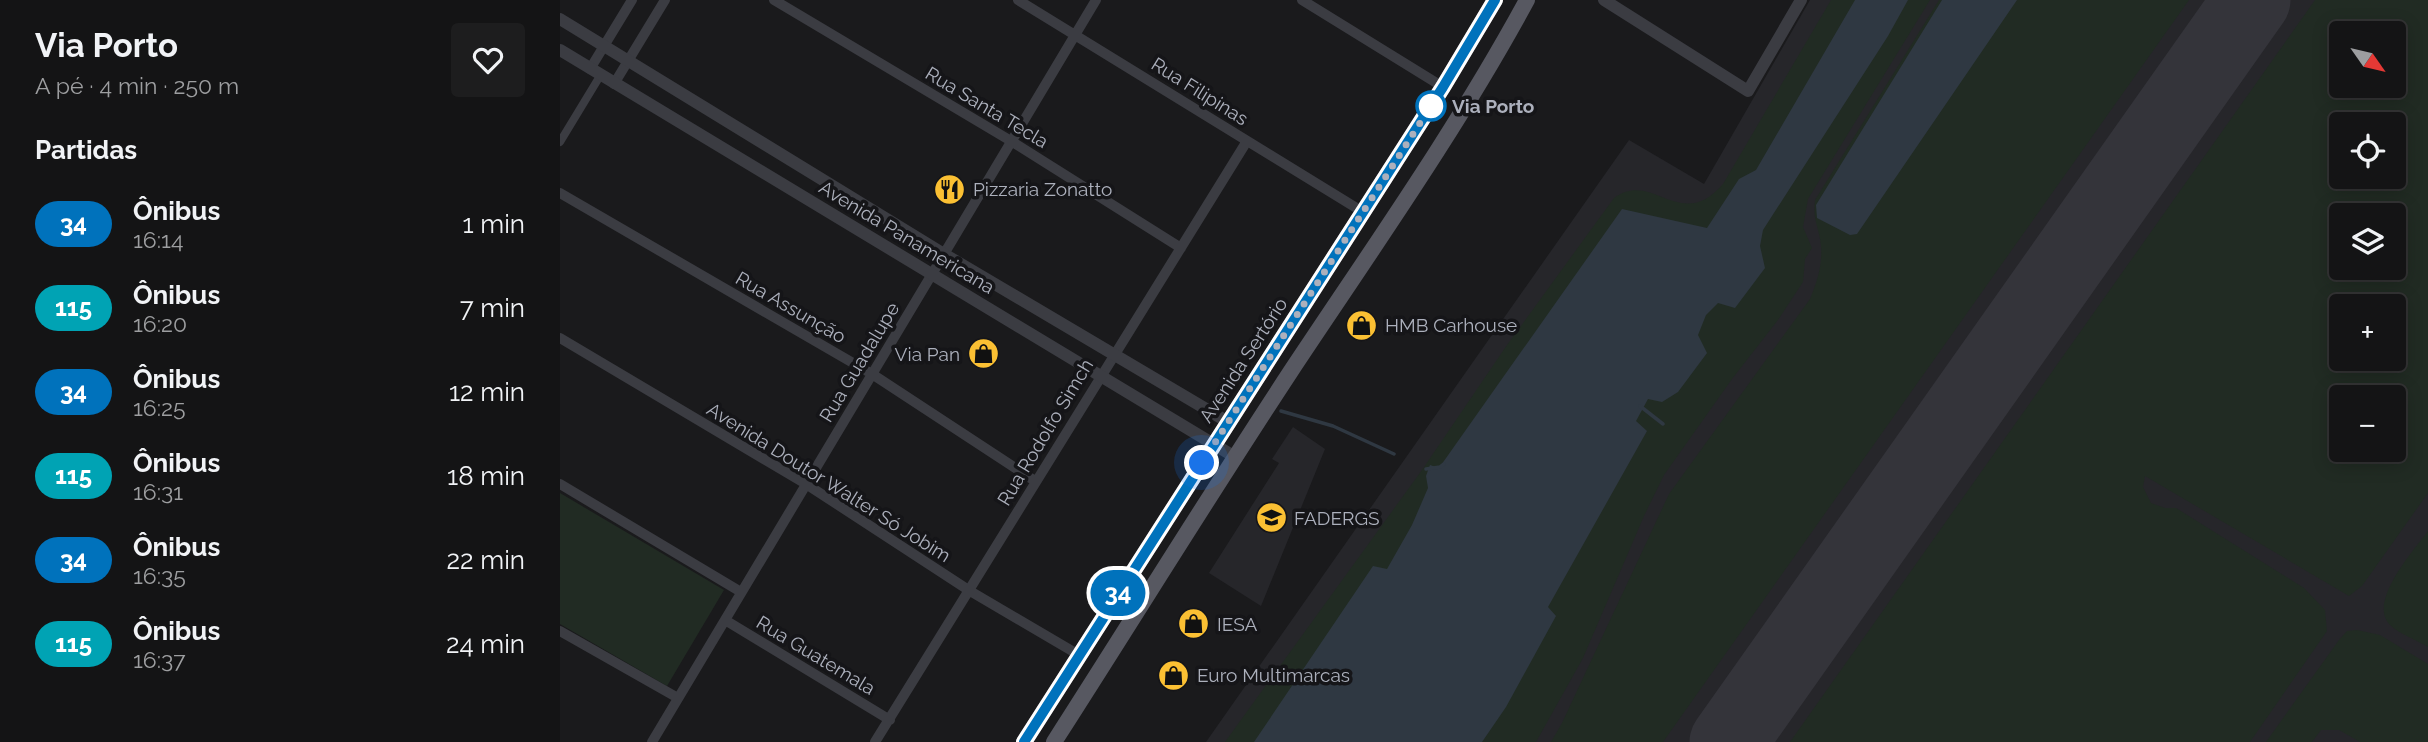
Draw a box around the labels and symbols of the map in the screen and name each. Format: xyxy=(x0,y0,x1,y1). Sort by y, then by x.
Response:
north arrow xyxy=(2329,21,2406,98)
street label: Rua Filipinas xyxy=(1148,53,1252,129)
street label: Rua Santa Tecla xyxy=(922,62,1052,152)
marker: Via Porto xyxy=(1416,91,1446,121)
place label: Via Porto xyxy=(1452,95,1534,117)
restaurant icon: Pizzaria Zonatto xyxy=(933,172,967,206)
street label: Avenida Panamericana xyxy=(815,176,999,298)
place label: Pizzaria Zonatto xyxy=(973,178,1112,200)
street label: Rua Assunção xyxy=(732,267,850,347)
street label: Avenida Sertório xyxy=(1194,293,1292,427)
street label: Rua Guadalupe xyxy=(815,298,903,426)
shop icon: HMB Carhouse xyxy=(1345,308,1379,342)
place label: HMB Carhouse xyxy=(1385,314,1517,336)
shop icon: Via Pan xyxy=(966,337,1000,371)
place label: Via Pan xyxy=(895,343,960,365)
street label: Rua Rodolfo Simch xyxy=(993,355,1097,509)
street label: Avenida Doutor Walter Só Jobim xyxy=(703,398,955,566)
your location xyxy=(1184,445,1219,480)
school or university icon: FADERGS xyxy=(1254,501,1288,535)
place label: FADERGS xyxy=(1294,507,1380,529)
line badge: 34 xyxy=(1086,570,1150,616)
shop icon: IESA xyxy=(1177,607,1211,641)
street label: Rua Guatemala xyxy=(753,611,879,699)
place label: IESA xyxy=(1217,613,1257,635)
shop icon: Euro Multimarcas xyxy=(1157,658,1191,692)
place label: Euro Multimarcas xyxy=(1197,664,1350,686)

